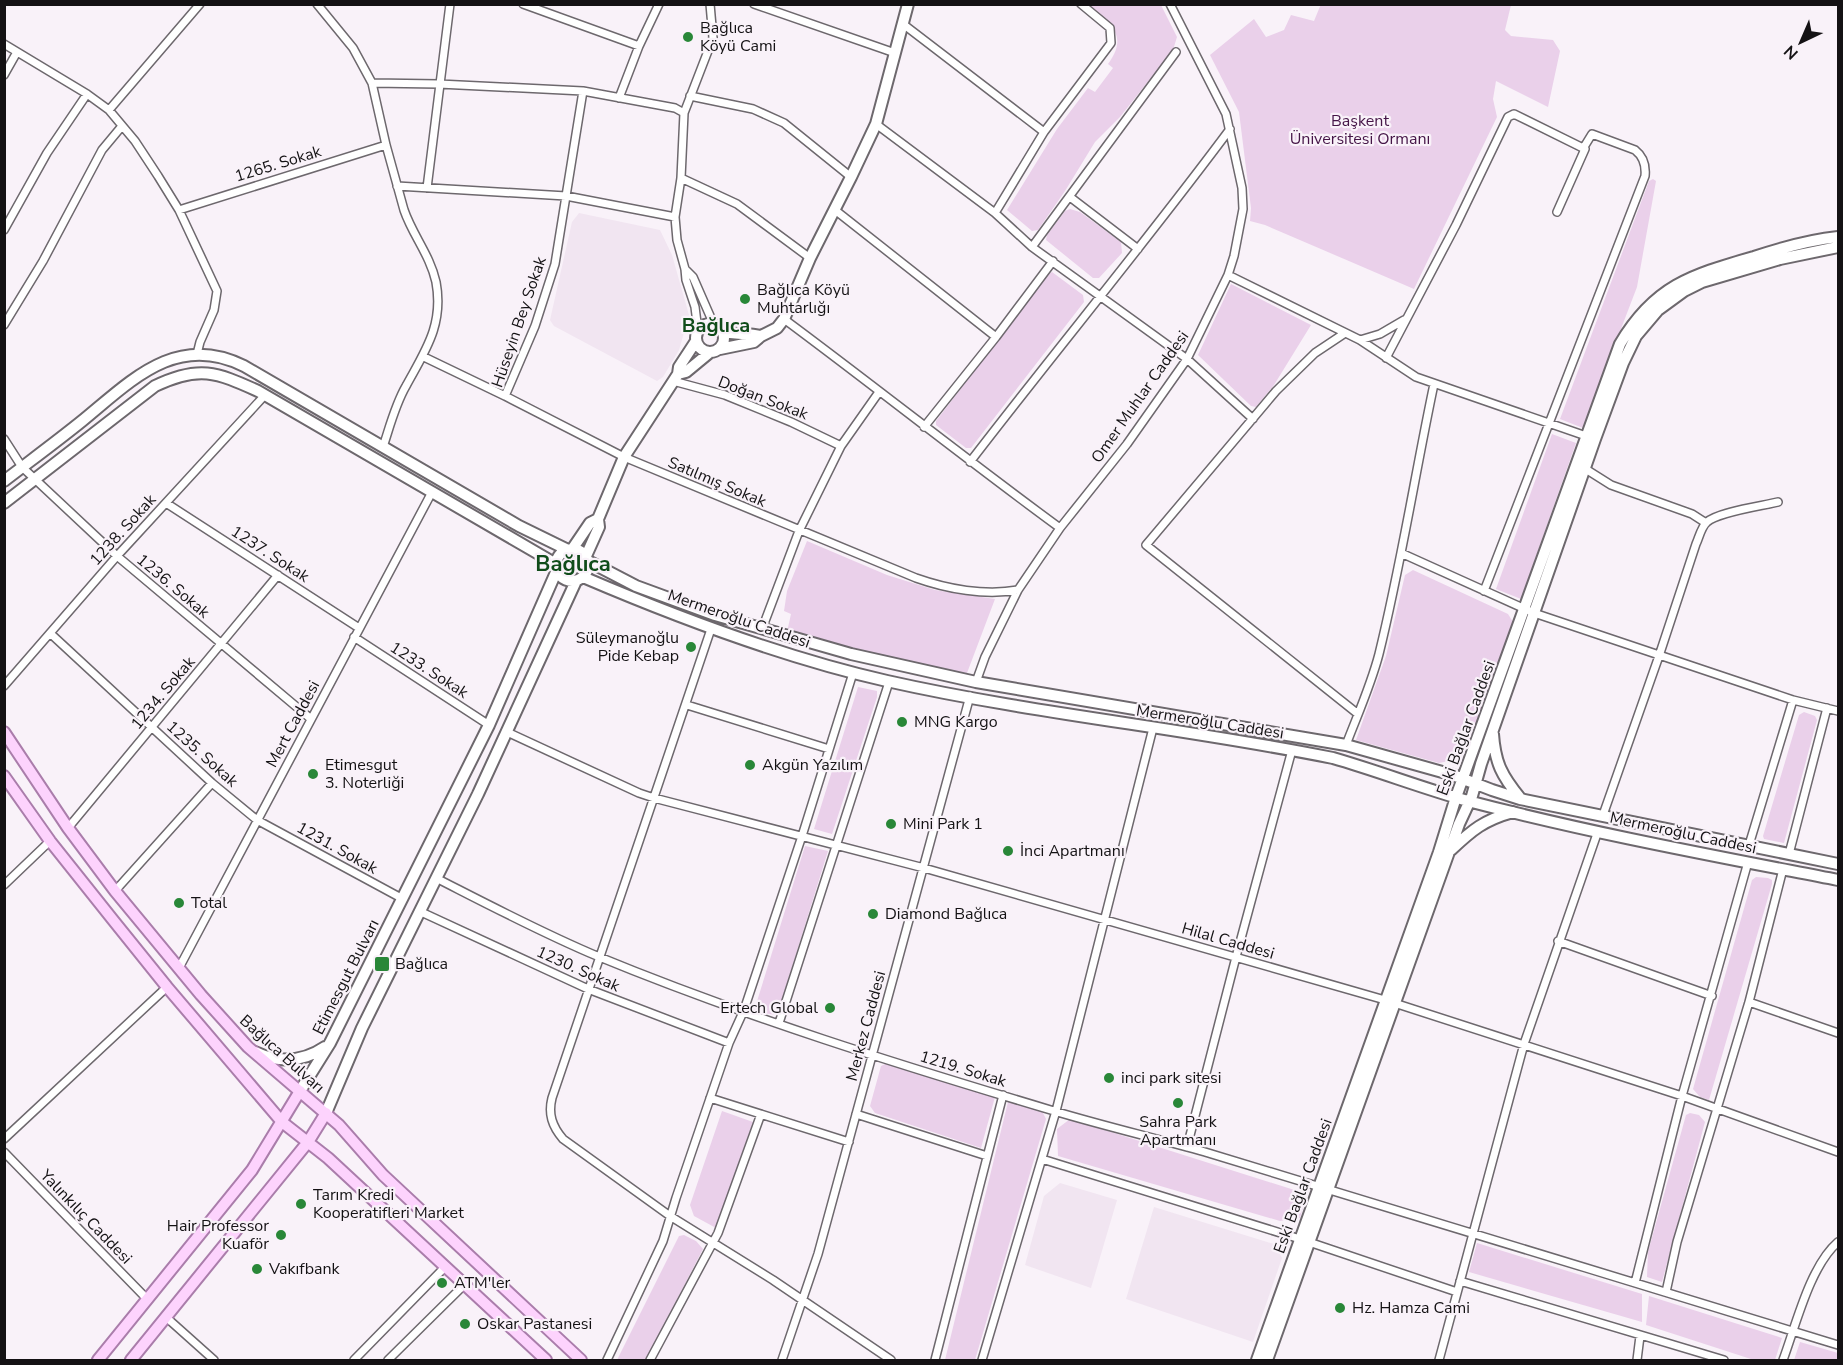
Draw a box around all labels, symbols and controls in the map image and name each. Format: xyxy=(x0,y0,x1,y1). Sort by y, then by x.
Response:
north arrow xyxy=(1771,12,1831,72)
place label: Bağlıca Köyü Cami xyxy=(700,17,776,57)
marker: Bağlıca Köyü Cami xyxy=(681,30,695,44)
text: N xyxy=(1779,40,1803,64)
park label: Başkent Üniversitesi Ormanı xyxy=(1290,110,1430,150)
street label: 1265. Sokak xyxy=(232,140,325,188)
street label: Hüseyin Bey Sokak xyxy=(486,253,552,390)
place label: Bağlıca Köyü Muhtarlığı xyxy=(757,279,850,319)
marker: Bağlıca Köyü Muhtarlığı xyxy=(738,292,752,306)
district label: Bağlıca xyxy=(682,312,750,339)
street label: Omer Muhlar Caddesi xyxy=(1086,327,1194,467)
street label: Doğan Sokak xyxy=(715,371,812,426)
street label: Satılmış Sokak xyxy=(664,451,770,513)
street label: 1238. Sokak xyxy=(85,489,162,571)
street label: 1237. Sokak xyxy=(227,520,314,588)
street label: 1236. Sokak xyxy=(132,549,215,624)
district label: Bağlıca xyxy=(535,549,611,579)
street label: Mermeroğlu Caddesi xyxy=(665,584,813,654)
place label: Süleymanoğlu Pide Kebap xyxy=(576,627,679,667)
street label: 1233. Sokak xyxy=(386,636,473,704)
marker: Süleymanoğlu Pide Kebap xyxy=(684,640,698,654)
street label: 1234. Sokak xyxy=(126,651,201,734)
street label: Eski Bağlar Caddesi xyxy=(1431,658,1501,798)
street label: Mert Caddesi xyxy=(261,677,325,771)
street label: Mermeroğlu Caddesi xyxy=(1134,699,1286,745)
place label: MNG Kargo xyxy=(914,711,998,733)
marker: MNG Kargo xyxy=(895,715,909,729)
street label: 1235. Sokak xyxy=(161,716,243,793)
place label: Etimesgut 3. Noterliği xyxy=(325,754,404,794)
place label: Akgün Yazılım xyxy=(762,754,863,776)
marker: Akgün Yazılım xyxy=(743,758,757,772)
marker: Etimesgut 3. Noterliği xyxy=(306,767,320,781)
street label: Mermeroğlu Caddesi xyxy=(1608,807,1758,859)
place label: Mini Park 1 xyxy=(903,813,983,835)
street label: 1231. Sokak xyxy=(293,817,382,880)
marker: Mini Park 1 xyxy=(884,817,898,831)
place label: İnci Apartmanı xyxy=(1020,840,1125,862)
marker: İnci Apartmanı xyxy=(1001,844,1015,858)
place label: Total xyxy=(191,892,227,914)
marker: Total xyxy=(172,896,186,910)
place label: Diamond Bağlıca xyxy=(885,903,1007,925)
marker: Diamond Bağlıca xyxy=(866,907,880,921)
street label: Etimesgut Bulvarı xyxy=(307,915,385,1039)
street label: Hilal Caddesi xyxy=(1179,917,1277,965)
street label: 1230. Sokak xyxy=(533,941,624,998)
place label: Bağlıca xyxy=(395,953,448,975)
marker: Bağlıca xyxy=(373,955,391,973)
street label: Merkez Caddesi xyxy=(841,968,891,1084)
place label: Ertech Global xyxy=(720,997,818,1019)
marker: Ertech Global xyxy=(823,1001,837,1015)
street label: Bağlıca Bulvarı xyxy=(235,1010,329,1098)
street label: 1219. Sokak xyxy=(917,1045,1010,1093)
place label: inci park sitesi xyxy=(1121,1067,1222,1089)
marker: inci park sitesi xyxy=(1102,1071,1116,1085)
marker: Sahra Park Apartmanı xyxy=(1171,1096,1185,1110)
place label: Sahra Park Apartmanı xyxy=(1139,1111,1218,1151)
street label: Eski Bağlar Caddesi xyxy=(1268,1116,1338,1256)
street label: Yalınkılıç Caddesi xyxy=(34,1164,137,1269)
place label: Tarım Kredi Kooperatifleri Market xyxy=(313,1184,464,1224)
marker: Tarım Kredi Kooperatifleri Market xyxy=(294,1197,308,1211)
place label: Hair Professor Kuaför xyxy=(167,1215,269,1255)
marker: Hair Professor Kuaför xyxy=(274,1228,288,1242)
place label: Vakıfbank xyxy=(268,1258,341,1280)
marker: Vakıfbank xyxy=(250,1262,264,1276)
place label: ATM'ler xyxy=(454,1272,510,1294)
marker: ATM'ler xyxy=(435,1276,449,1290)
place label: Hz. Hamza Cami xyxy=(1352,1297,1470,1319)
marker: Hz. Hamza Cami xyxy=(1333,1301,1347,1315)
place label: Oskar Pastanesi xyxy=(477,1313,592,1335)
marker: Oskar Pastanesi xyxy=(458,1317,472,1331)

